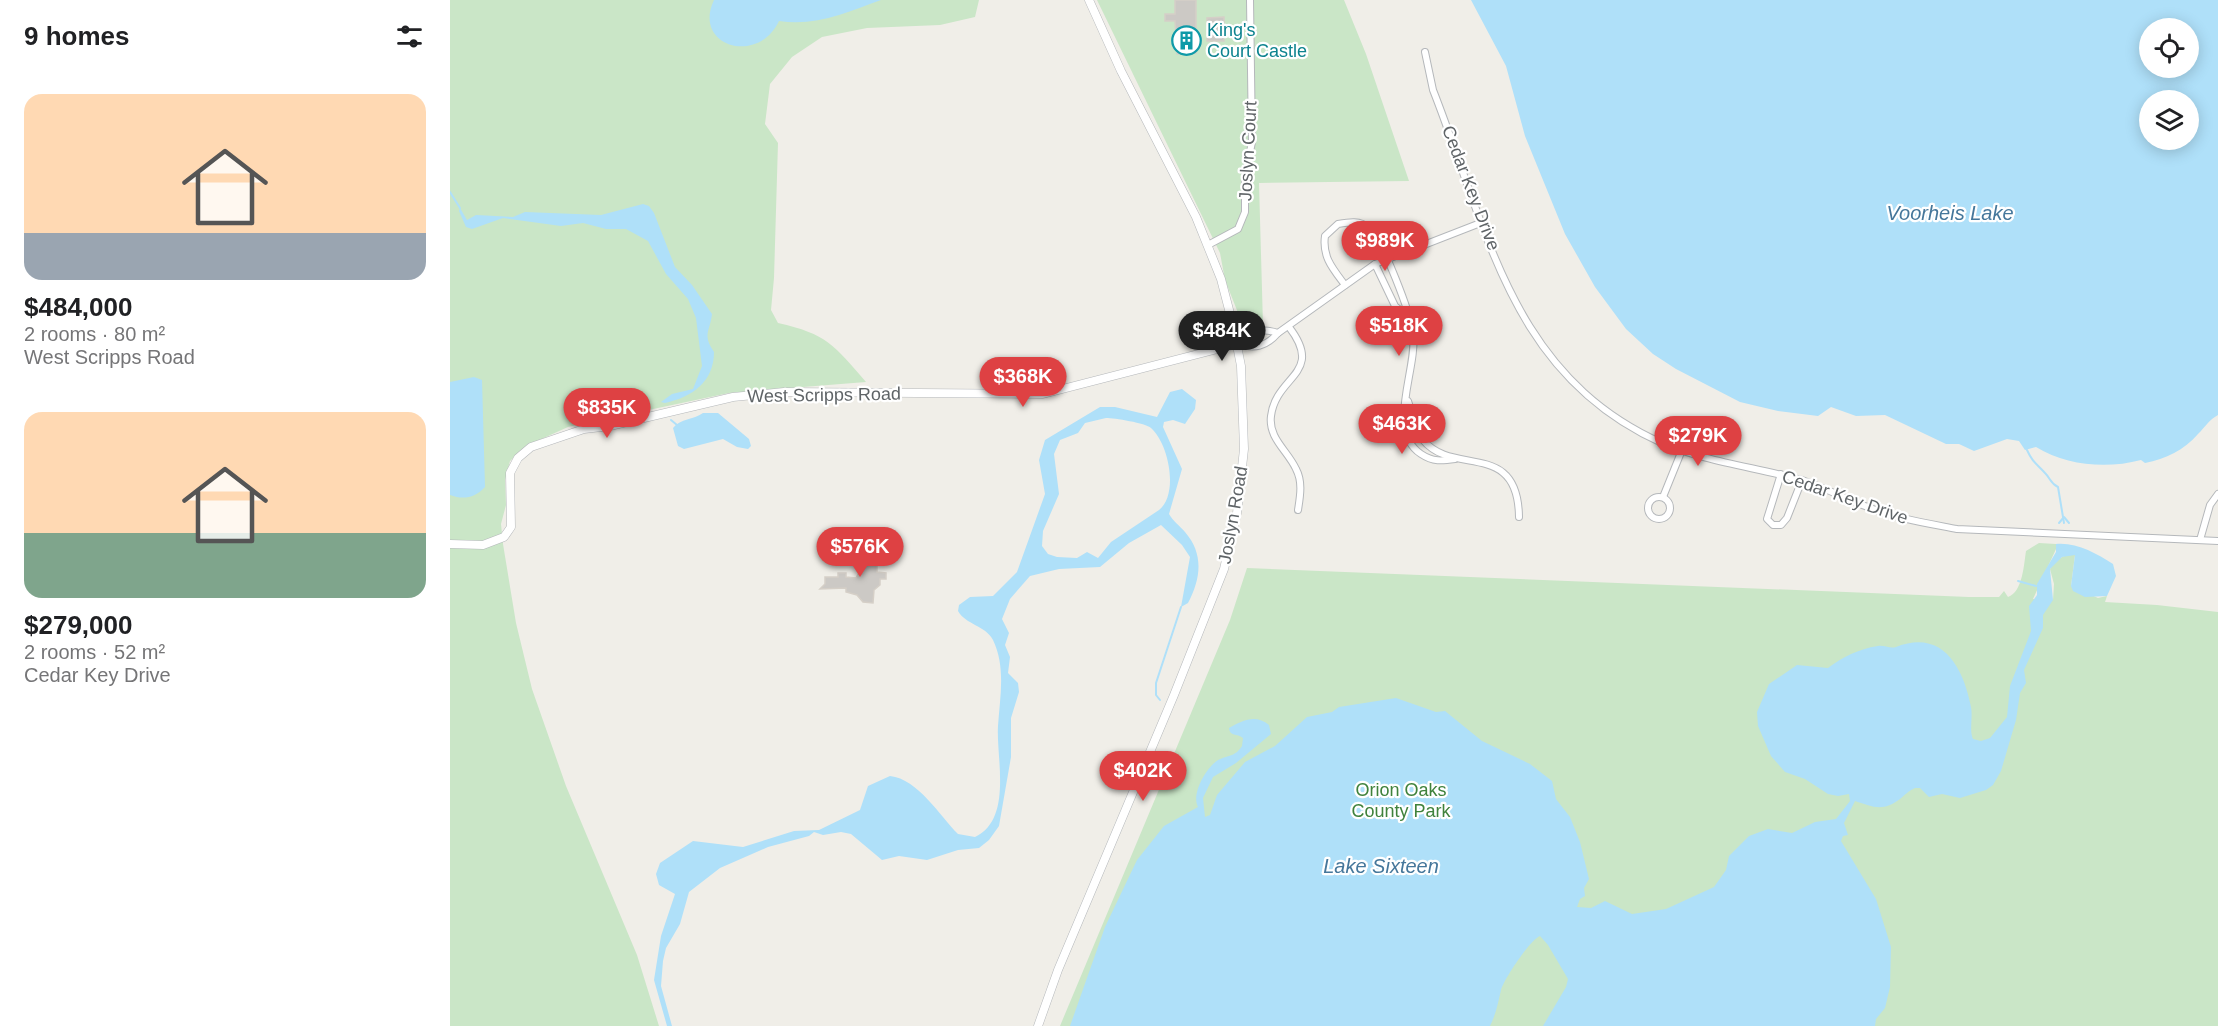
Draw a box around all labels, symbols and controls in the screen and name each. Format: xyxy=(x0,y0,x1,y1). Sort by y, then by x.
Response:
map controls xyxy=(2139,18,2199,150)
button: locate xyxy=(2139,18,2199,78)
icon: filters xyxy=(393,20,426,53)
place label: King's Court Castle xyxy=(1207,20,1307,61)
text: 9 homes xyxy=(24,21,130,51)
building icon: King's Court Castle xyxy=(1170,24,1202,56)
button: layers xyxy=(2139,90,2199,150)
street label: Joslyn Court xyxy=(1235,101,1261,201)
street label: Cedar Key Drive xyxy=(1438,123,1504,253)
icon: home xyxy=(171,133,279,241)
water label: Voorheis Lake xyxy=(1886,202,2014,224)
pin: $989K xyxy=(1343,221,1427,272)
text: $989K xyxy=(1356,229,1414,251)
text: $484,000 xyxy=(24,292,132,322)
pin: $518K xyxy=(1357,306,1441,357)
pin: $484K xyxy=(1180,311,1264,362)
text: $518K xyxy=(1370,314,1428,336)
text: $484K xyxy=(1193,319,1251,341)
text: 2 rooms · 80 m² xyxy=(24,323,165,345)
text: West Scripps Road xyxy=(24,346,195,368)
pin: $368K xyxy=(981,357,1065,408)
text: $368K xyxy=(994,365,1052,387)
street label: West Scripps Road xyxy=(747,384,901,406)
pin: $835K xyxy=(565,388,649,439)
text: $835K xyxy=(578,396,636,418)
pin: $463K xyxy=(1360,404,1444,455)
text: $463K xyxy=(1373,412,1431,434)
pin: $279K xyxy=(1656,416,1740,467)
text: $279K xyxy=(1669,424,1727,446)
icon: home xyxy=(171,451,279,559)
street label: Joslyn Road xyxy=(1215,464,1251,566)
street label: Cedar Key Drive xyxy=(1779,466,1911,528)
pin: $576K xyxy=(818,527,902,578)
text: $576K xyxy=(831,535,889,557)
text: $279,000 xyxy=(24,610,132,640)
text: 2 rooms · 52 m² xyxy=(24,641,165,663)
text: Cedar Key Drive xyxy=(24,664,171,686)
pin: $402K xyxy=(1101,751,1185,802)
text: $402K xyxy=(1114,759,1172,781)
park label: Orion Oaks County Park xyxy=(1351,780,1452,821)
water label: Lake Sixteen xyxy=(1323,855,1439,877)

